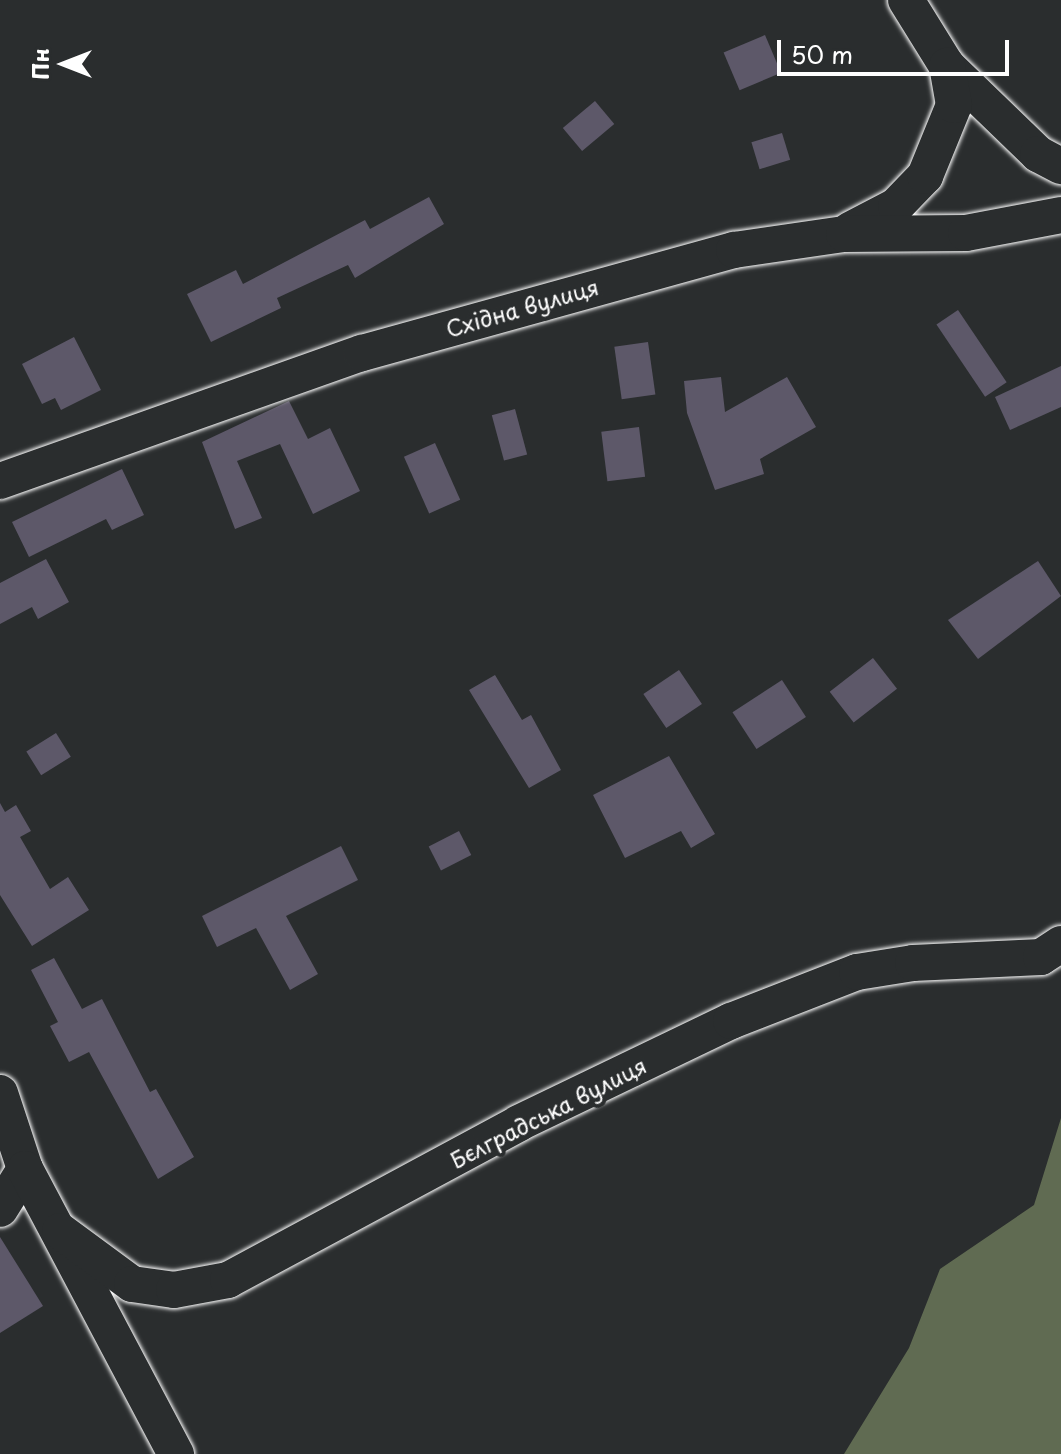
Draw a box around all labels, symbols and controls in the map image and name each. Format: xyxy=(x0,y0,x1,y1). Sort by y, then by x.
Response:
north arrow xyxy=(24,24,104,104)
scale bar xyxy=(781,24,1013,74)
text: 50 m xyxy=(791,36,853,72)
text: Пн xyxy=(23,48,56,80)
street label: Східна вулиця xyxy=(442,272,602,342)
street label: Бєлградська вулиця xyxy=(445,1051,651,1173)

